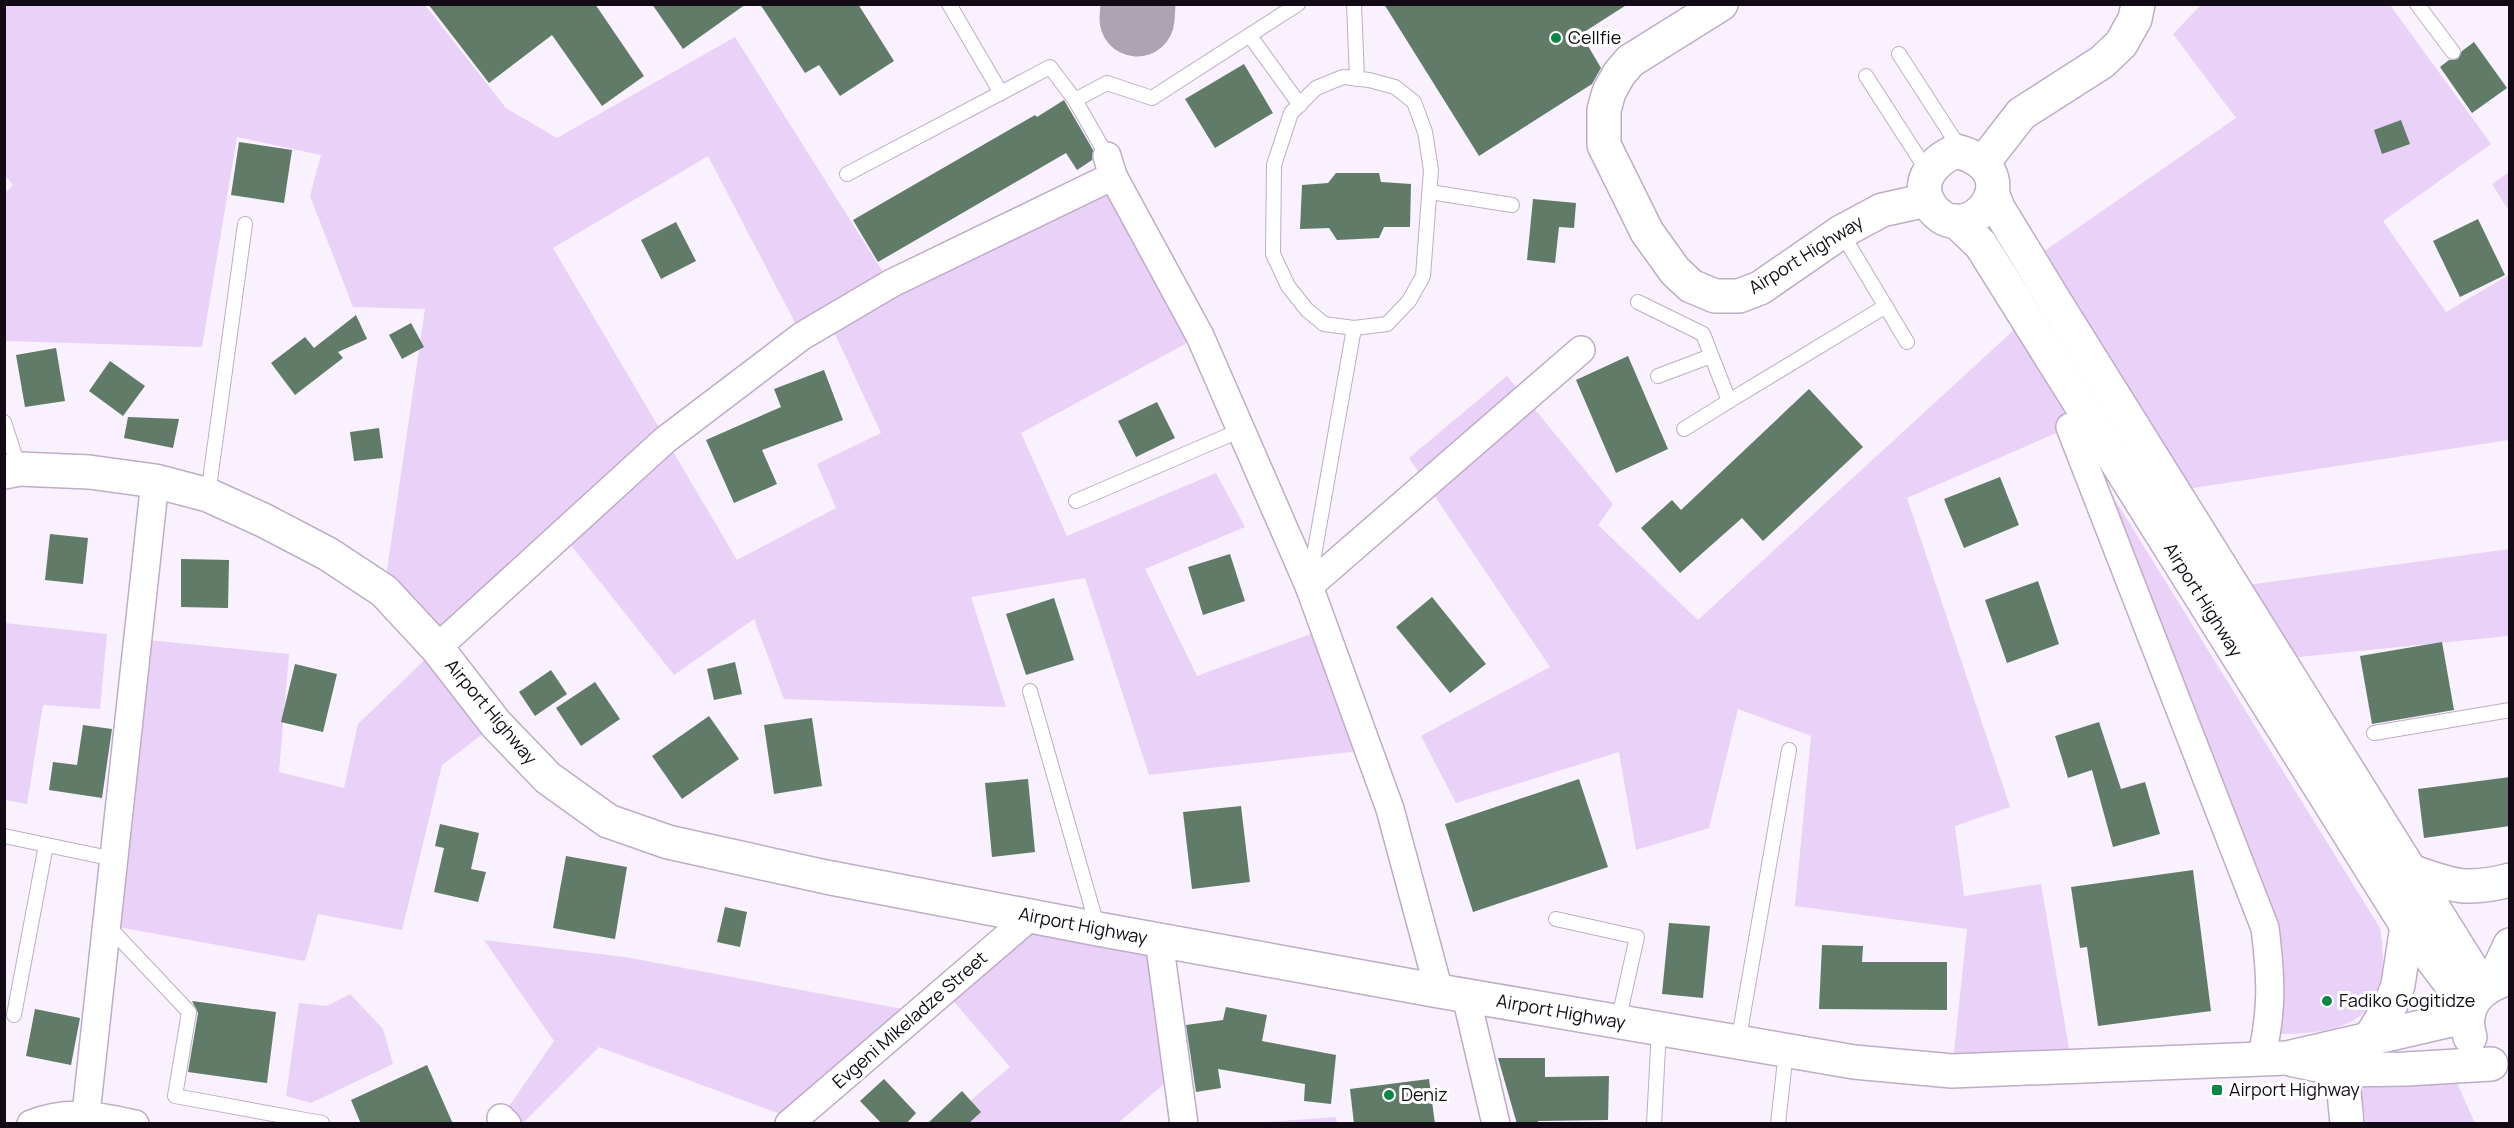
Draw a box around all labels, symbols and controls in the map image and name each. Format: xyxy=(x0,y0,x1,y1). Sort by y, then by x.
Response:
place label: Cellfie xyxy=(1568,25,1621,49)
marker: Cellfie xyxy=(1549,31,1563,45)
street label: Airport Highway xyxy=(1744,209,1868,299)
street label: Airport Highway xyxy=(2159,538,2249,662)
street label: Airport Highway xyxy=(441,654,543,770)
street label: Airport Highway xyxy=(1017,901,1150,949)
street label: Evgeni Mikeladze Street xyxy=(827,945,992,1093)
street label: Airport Highway xyxy=(1495,988,1628,1034)
place label: Fadiko Gogitidze xyxy=(2339,988,2475,1012)
marker: Fadiko Gogitidze xyxy=(2320,994,2334,1008)
place label: Airport Highway xyxy=(2229,1077,2360,1101)
place label: Deniz xyxy=(1401,1082,1448,1106)
marker: Airport Highway xyxy=(2210,1083,2224,1097)
marker: Deniz xyxy=(1382,1088,1396,1102)

